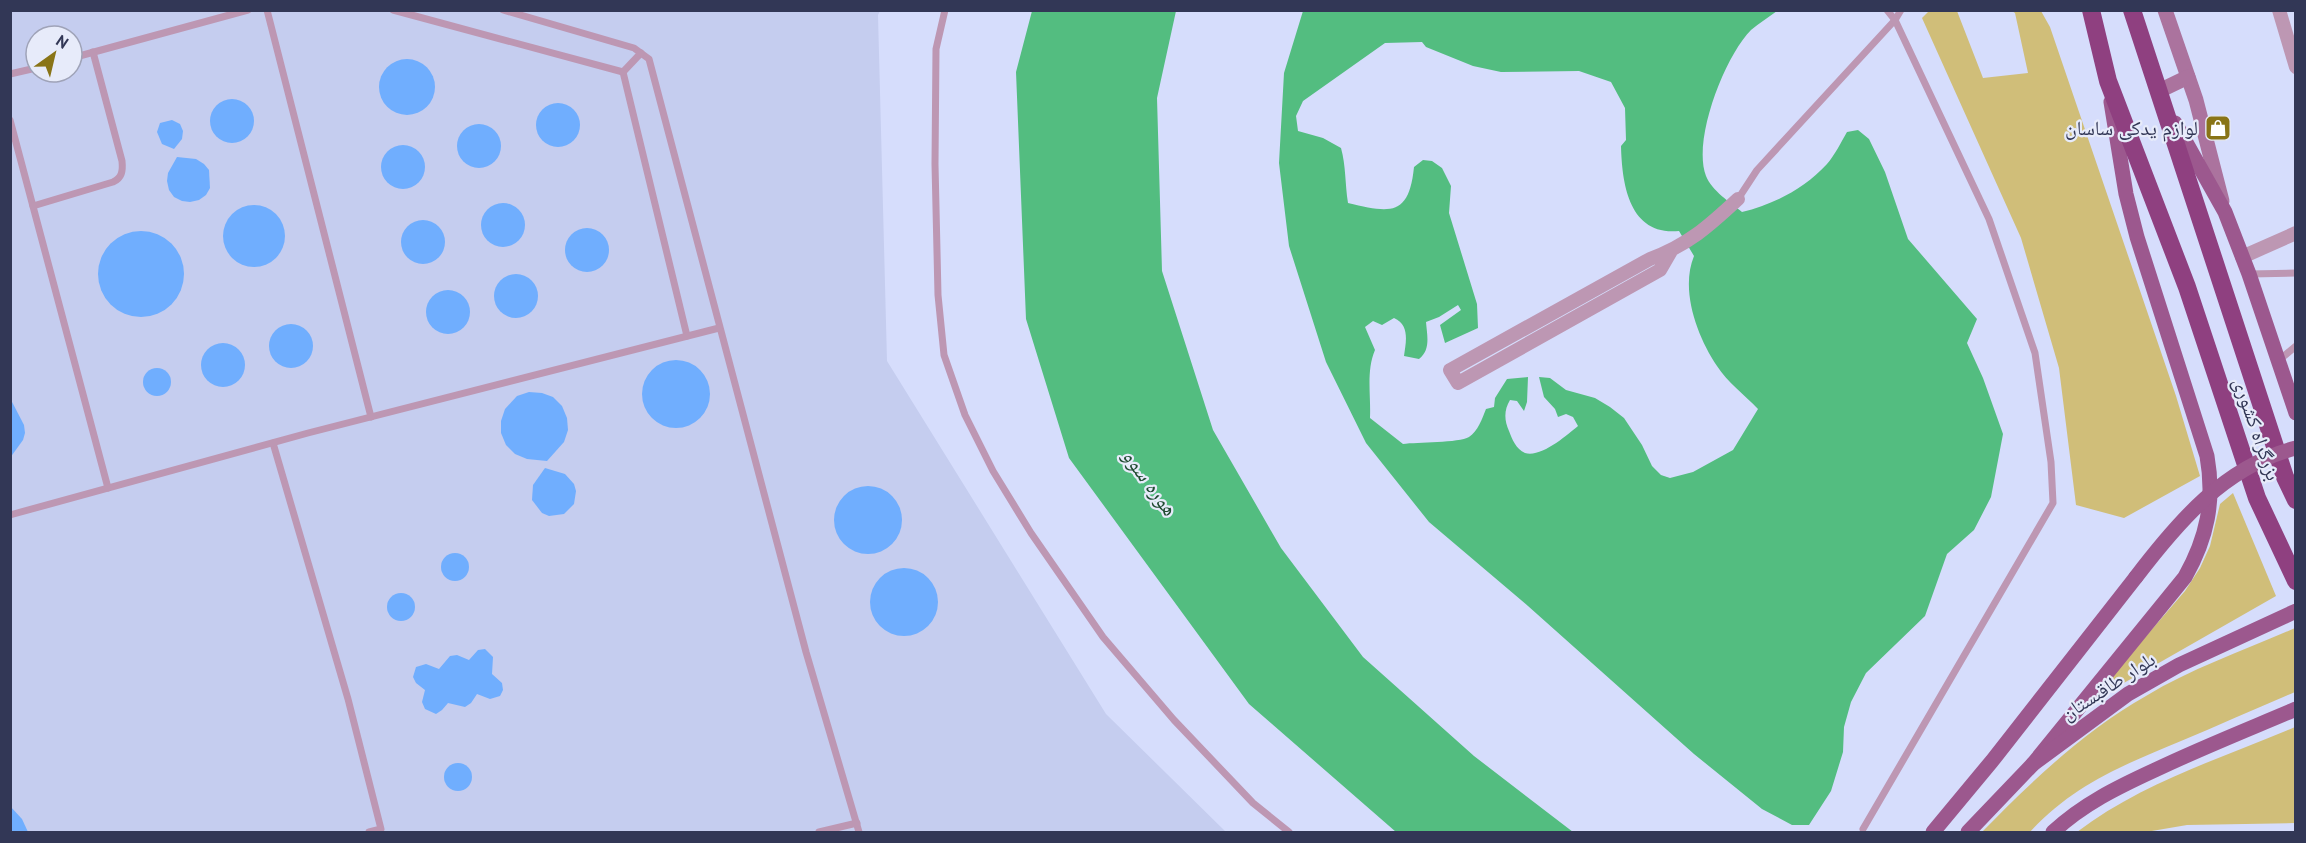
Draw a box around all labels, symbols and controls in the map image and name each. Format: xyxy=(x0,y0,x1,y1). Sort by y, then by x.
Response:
north arrow xyxy=(24,24,84,84)
text: N xyxy=(52,30,72,53)
shop icon: لوازم یدکی ساسان xyxy=(2203,113,2233,143)
place label: لوازم یدکی ساسان xyxy=(2065,115,2198,142)
street label: بزرگراه کشوری xyxy=(2227,374,2287,484)
water label: هوره سوو xyxy=(1116,442,1184,521)
street label: بلوار طاقبستان xyxy=(2056,646,2160,726)

